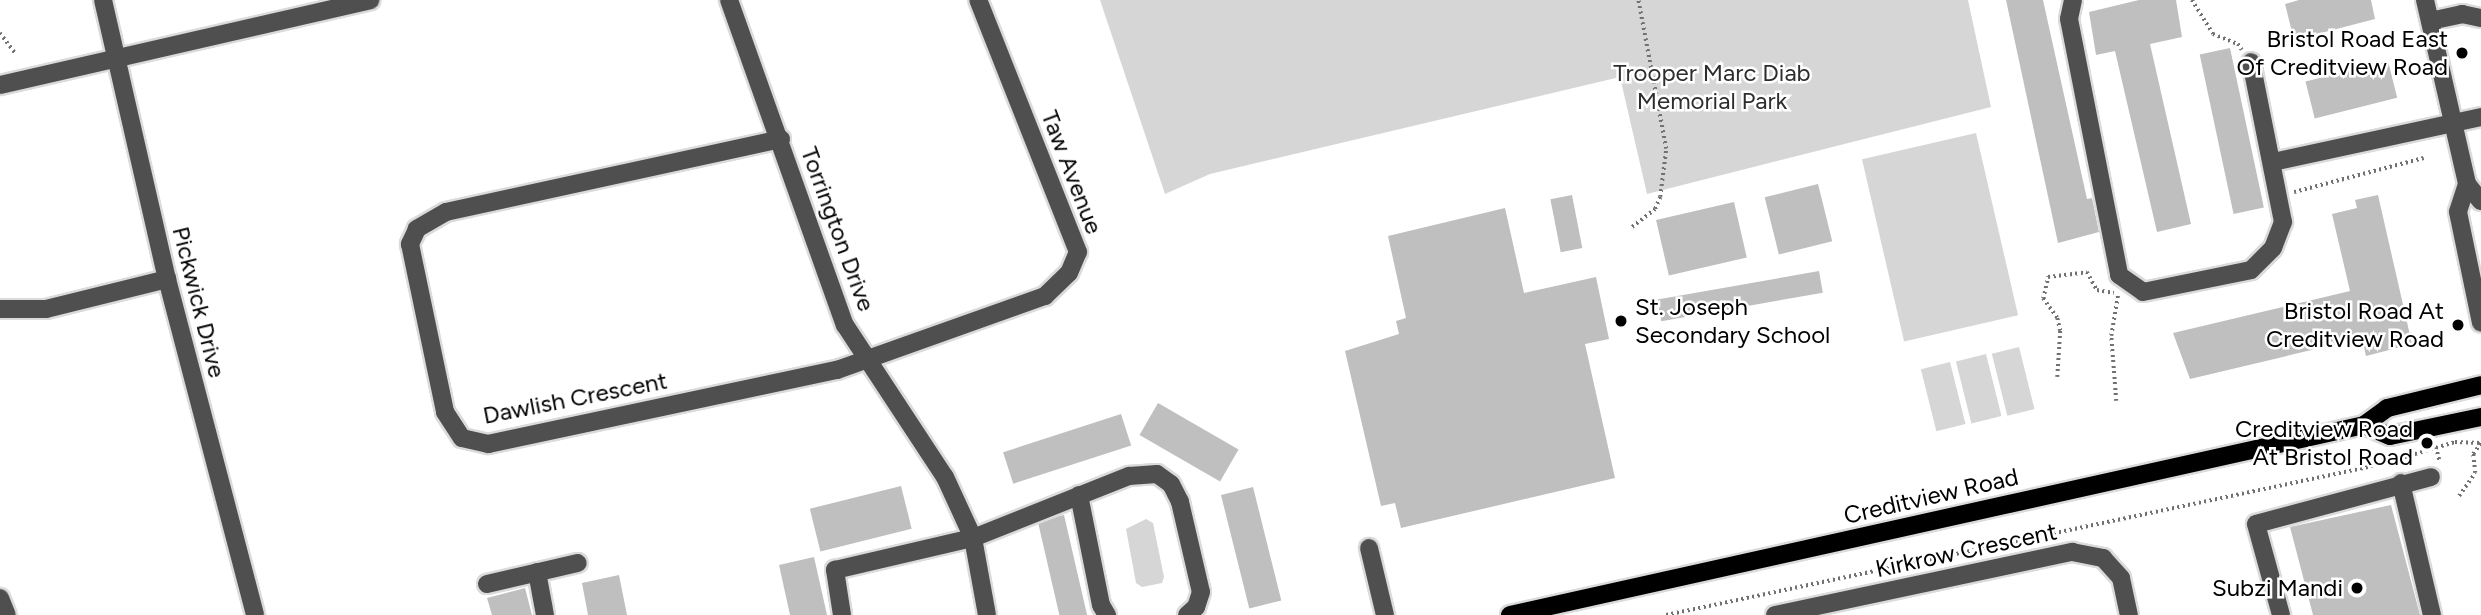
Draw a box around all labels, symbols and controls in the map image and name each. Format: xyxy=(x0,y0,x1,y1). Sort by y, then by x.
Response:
place label: Bristol Road East Of Creditview Road xyxy=(2237,25,2448,81)
marker: Bristol Road East Of Creditview Road xyxy=(2454,45,2470,61)
park label: Trooper Marc Diab Memorial Park xyxy=(1613,59,1811,115)
street label: Taw Avenue xyxy=(1035,106,1109,238)
street label: Torrington Drive xyxy=(795,143,881,315)
street label: Pickwick Drive xyxy=(166,224,232,380)
place label: St. Joseph Secondary School xyxy=(1635,293,1830,349)
place label: Bristol Road At Creditview Road xyxy=(2266,297,2444,353)
marker: St. Joseph Secondary School xyxy=(1613,313,1629,329)
marker: Bristol Road At Creditview Road xyxy=(2450,317,2466,333)
street label: Dawlish Crescent xyxy=(480,366,670,430)
place label: Creditview Road At Bristol Road xyxy=(2235,415,2413,471)
marker: Creditview Road At Bristol Road xyxy=(2419,435,2435,451)
street label: Creditview Road xyxy=(1841,462,2021,530)
street label: Kirkrow Crescent xyxy=(1873,517,2059,583)
place label: Subzi Mandi xyxy=(2212,574,2343,602)
marker: Subzi Mandi xyxy=(2349,580,2365,596)

